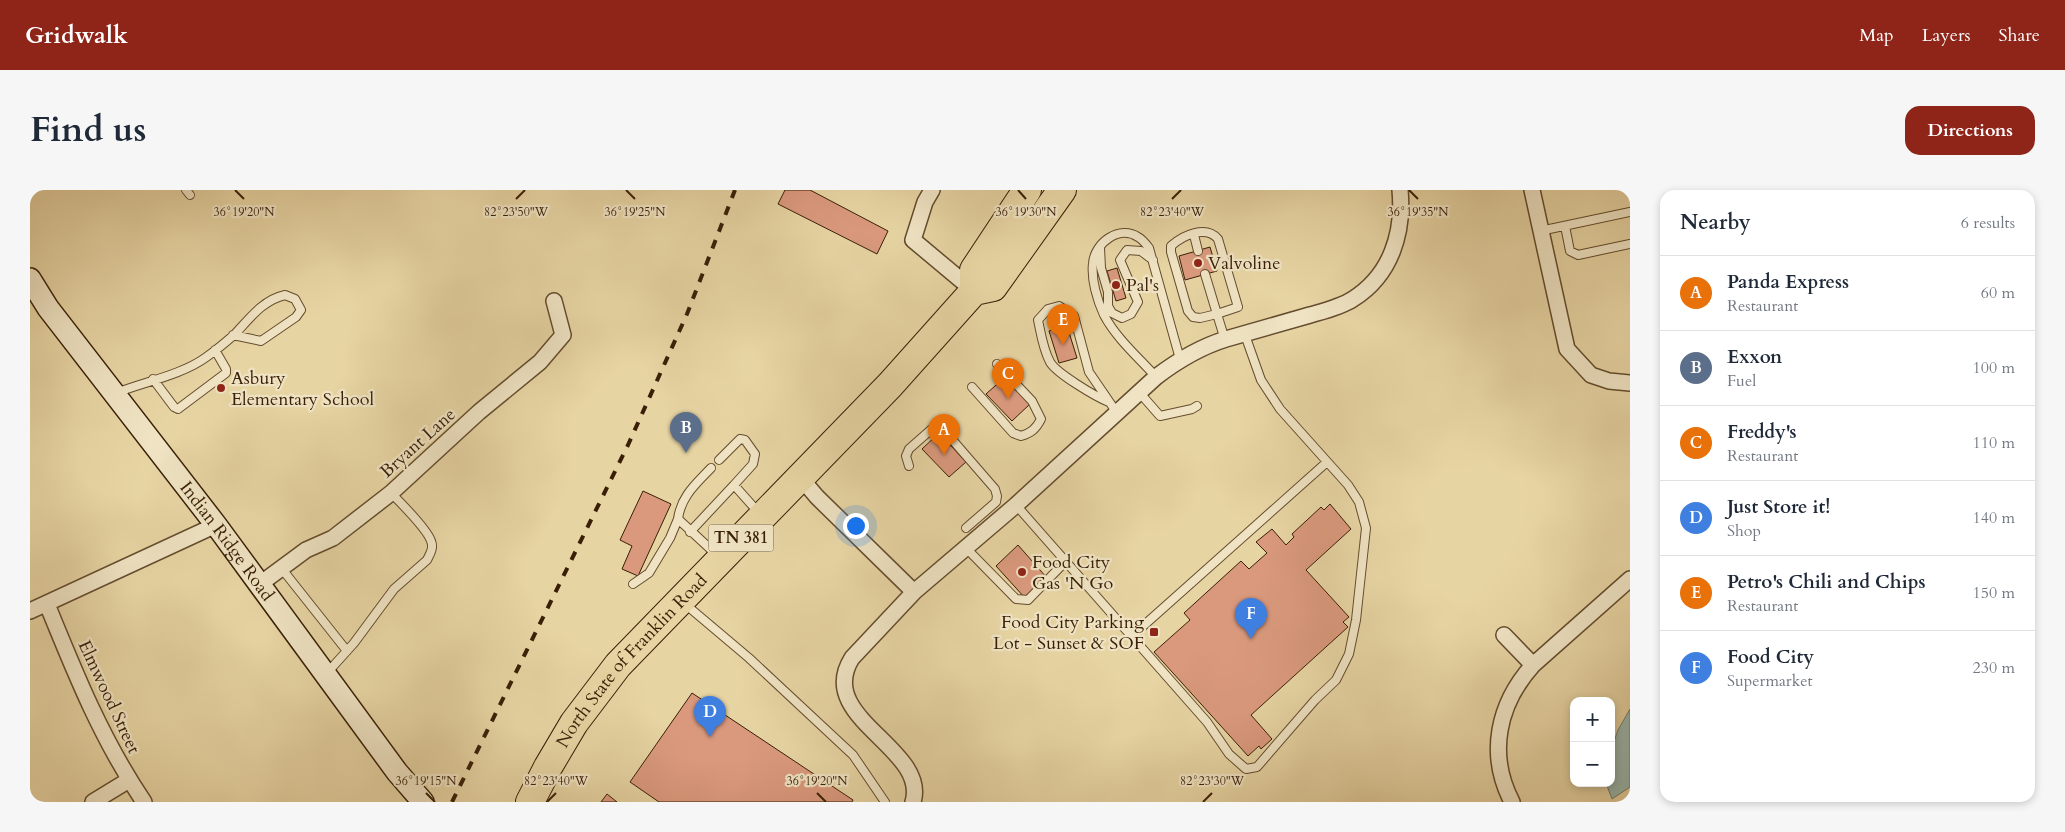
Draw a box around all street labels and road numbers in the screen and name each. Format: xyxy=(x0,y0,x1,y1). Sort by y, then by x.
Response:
street label: Bryant Lane xyxy=(375,402,461,484)
street label: Indian Ridge Road xyxy=(174,476,280,606)
road number: TN 381 xyxy=(708,524,774,552)
street label: North State of Franklin Road xyxy=(550,568,713,752)
street label: Elmwood Street xyxy=(72,636,146,758)

